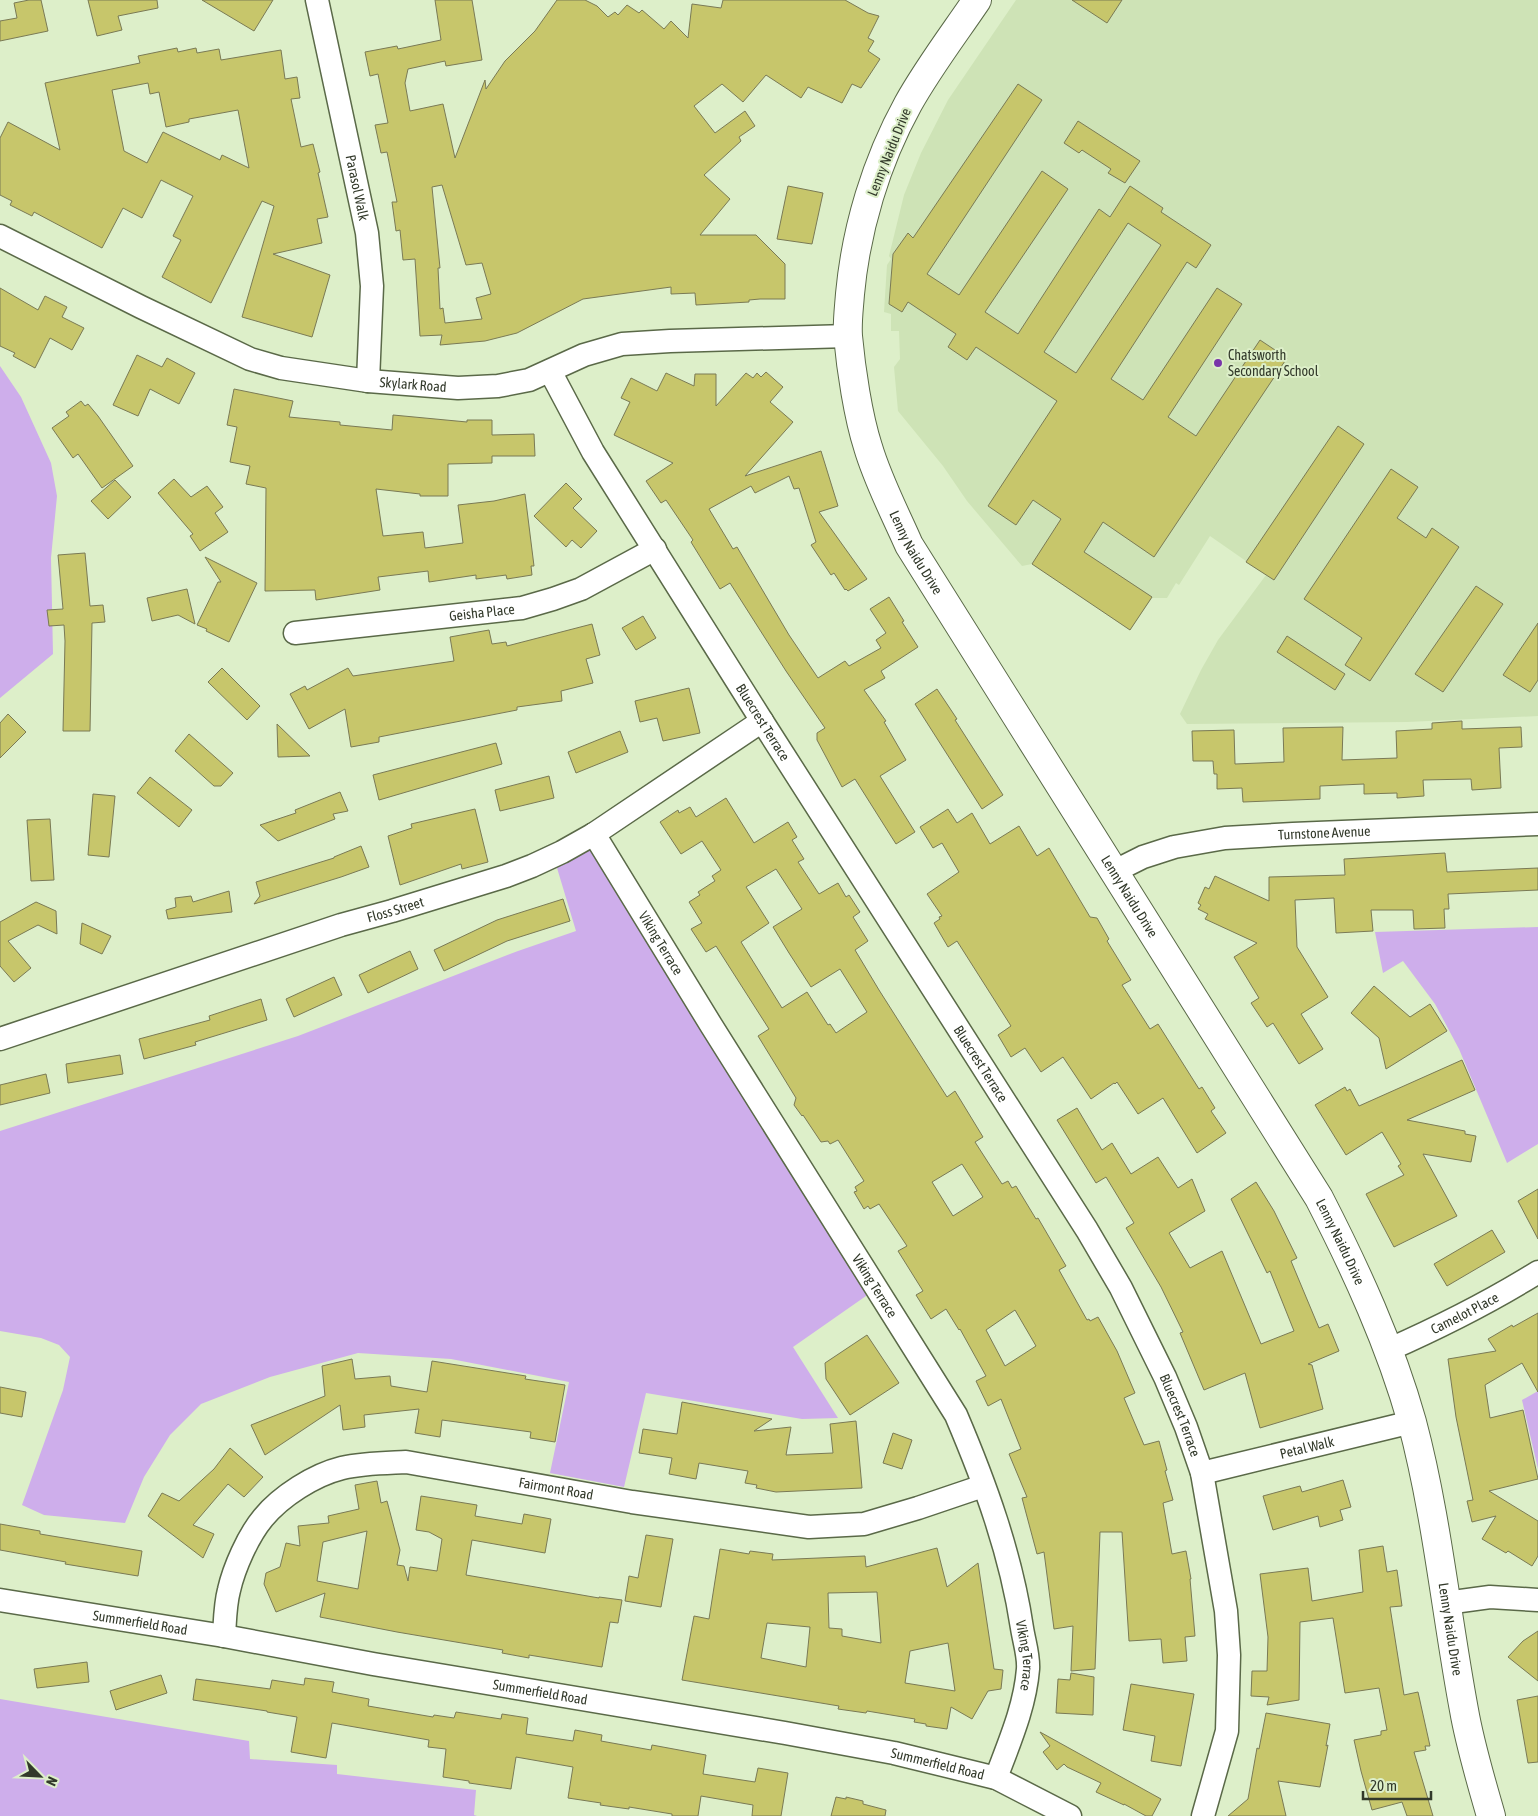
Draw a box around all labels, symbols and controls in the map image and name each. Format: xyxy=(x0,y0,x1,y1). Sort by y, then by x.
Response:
street label: Lenny Naidu Drive xyxy=(864,106,914,198)
street label: Parasol Walk xyxy=(342,153,372,222)
place label: Chatsworth Secondary School xyxy=(1228,347,1319,379)
marker: Chatsworth Secondary School xyxy=(1212,357,1224,369)
street label: Skylark Road xyxy=(379,374,447,395)
street label: Lenny Naidu Drive xyxy=(886,508,946,597)
street label: Geisha Place xyxy=(448,601,515,624)
street label: Bluecrest Terrace xyxy=(733,681,793,764)
street label: Turnstone Avenue xyxy=(1278,823,1371,843)
street label: Lenny Naidu Drive xyxy=(1098,852,1161,940)
street label: Floss Street xyxy=(365,894,426,926)
street label: Viking Terrace xyxy=(635,908,686,978)
street label: Bluecrest Terrace xyxy=(950,1022,1011,1105)
street label: Lenny Naidu Drive xyxy=(1313,1196,1368,1287)
street label: Viking Terrace xyxy=(849,1251,901,1320)
street label: Camelot Place xyxy=(1428,1289,1501,1337)
street label: Bluecrest Terrace xyxy=(1157,1371,1204,1459)
street label: Petal Walk xyxy=(1278,1433,1336,1462)
street label: Fairmont Road xyxy=(517,1474,594,1503)
street label: Lenny Naidu Drive xyxy=(1435,1582,1466,1677)
street label: Summerfield Road xyxy=(92,1607,189,1638)
street label: Viking Terrace xyxy=(1013,1619,1036,1692)
street label: Summerfield Road xyxy=(492,1676,589,1708)
street label: Summerfield Road xyxy=(889,1745,986,1783)
north arrow xyxy=(15,1751,65,1801)
scale bar xyxy=(1363,1768,1430,1800)
text: N xyxy=(43,1774,61,1788)
text: 20 m xyxy=(1370,1777,1397,1794)

